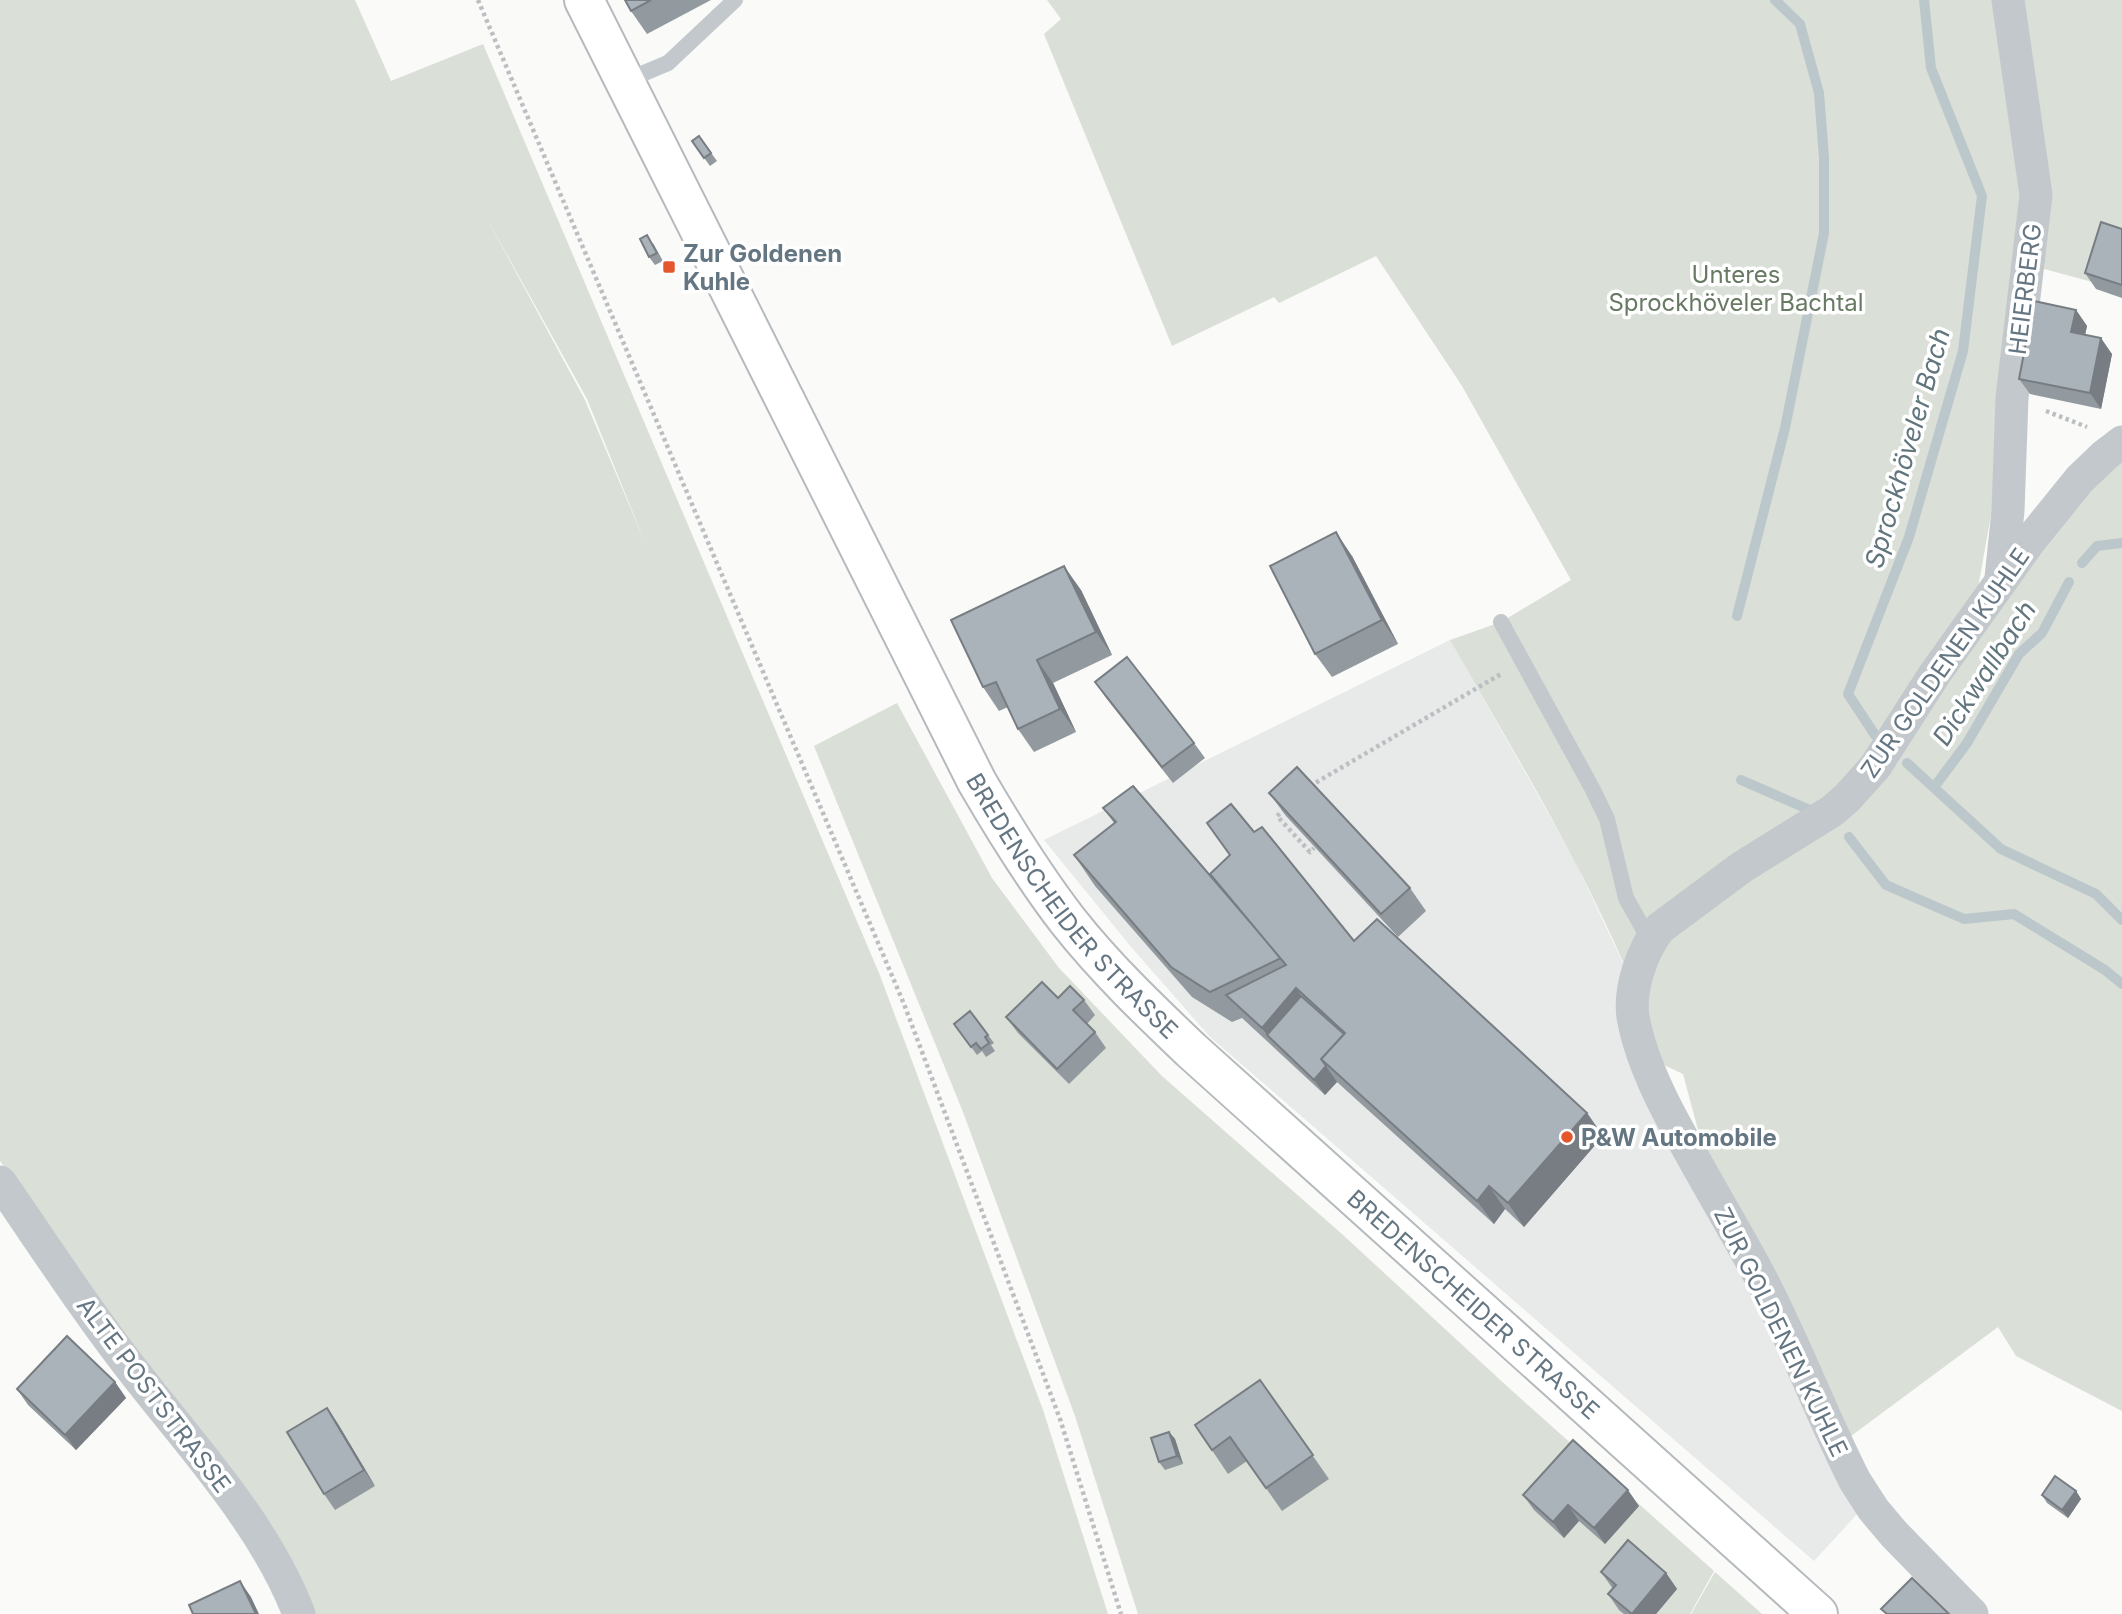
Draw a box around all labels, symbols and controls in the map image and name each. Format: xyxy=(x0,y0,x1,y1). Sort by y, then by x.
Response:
street label: HEIERBERG xyxy=(2003,222,2047,356)
place label: Zur Goldenen Kuhle xyxy=(683,239,842,296)
marker: Zur Goldenen Kuhle xyxy=(661,259,677,275)
park label: Unteres Sprockhöveler Bachtal xyxy=(1608,260,1864,317)
water label: Sprockhöveler Bach xyxy=(1858,325,1956,571)
street label: ZUR GOLDENEN KUHLE xyxy=(1855,543,2035,783)
water label: Dickwallbach xyxy=(1926,595,2042,751)
street label: BREDENSCHEIDER STRASSE xyxy=(961,768,1184,1044)
place label: P&W Automobile xyxy=(1581,1123,1777,1152)
marker: P&W Automobile xyxy=(1559,1129,1575,1145)
street label: BREDENSCHEIDER STRASSE xyxy=(1342,1183,1606,1425)
street label: ZUR GOLDENEN KUHLE xyxy=(1708,1203,1854,1461)
street label: ALTE POSTSTRASSE xyxy=(71,1292,237,1498)

